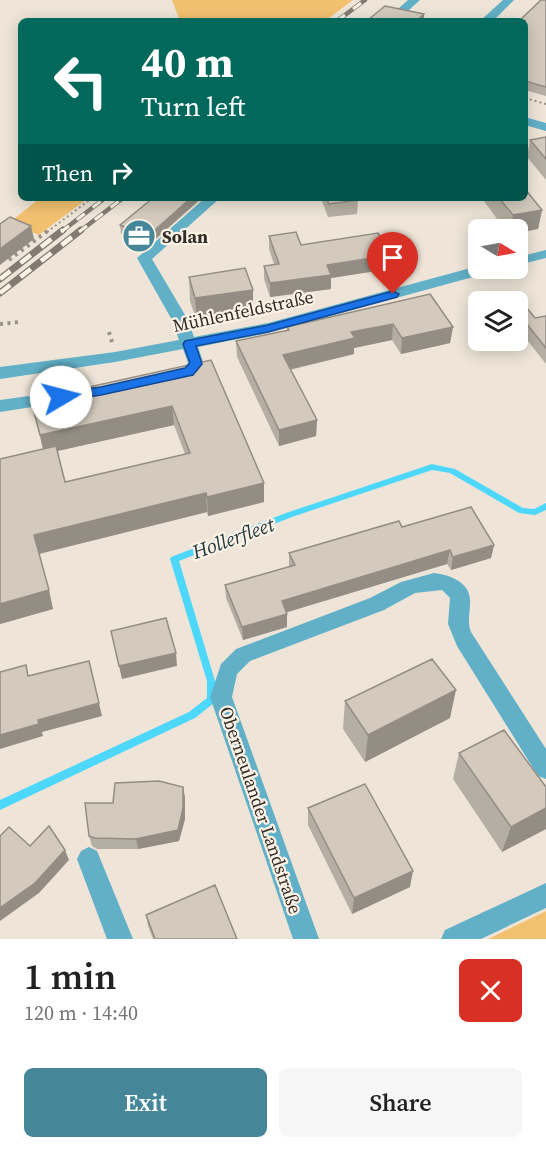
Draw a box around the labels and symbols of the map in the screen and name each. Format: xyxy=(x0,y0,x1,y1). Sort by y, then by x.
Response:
office icon: Solan xyxy=(121,218,157,254)
north arrow xyxy=(468,219,528,279)
place label: Solan xyxy=(162,224,208,249)
pin xyxy=(367,232,418,294)
street label: Mühlenfeldstraße xyxy=(170,284,316,338)
position arrow xyxy=(29,365,93,429)
water label: Hollerfleet xyxy=(187,510,279,566)
street label: Oberneulander Landstraße xyxy=(214,703,308,917)

